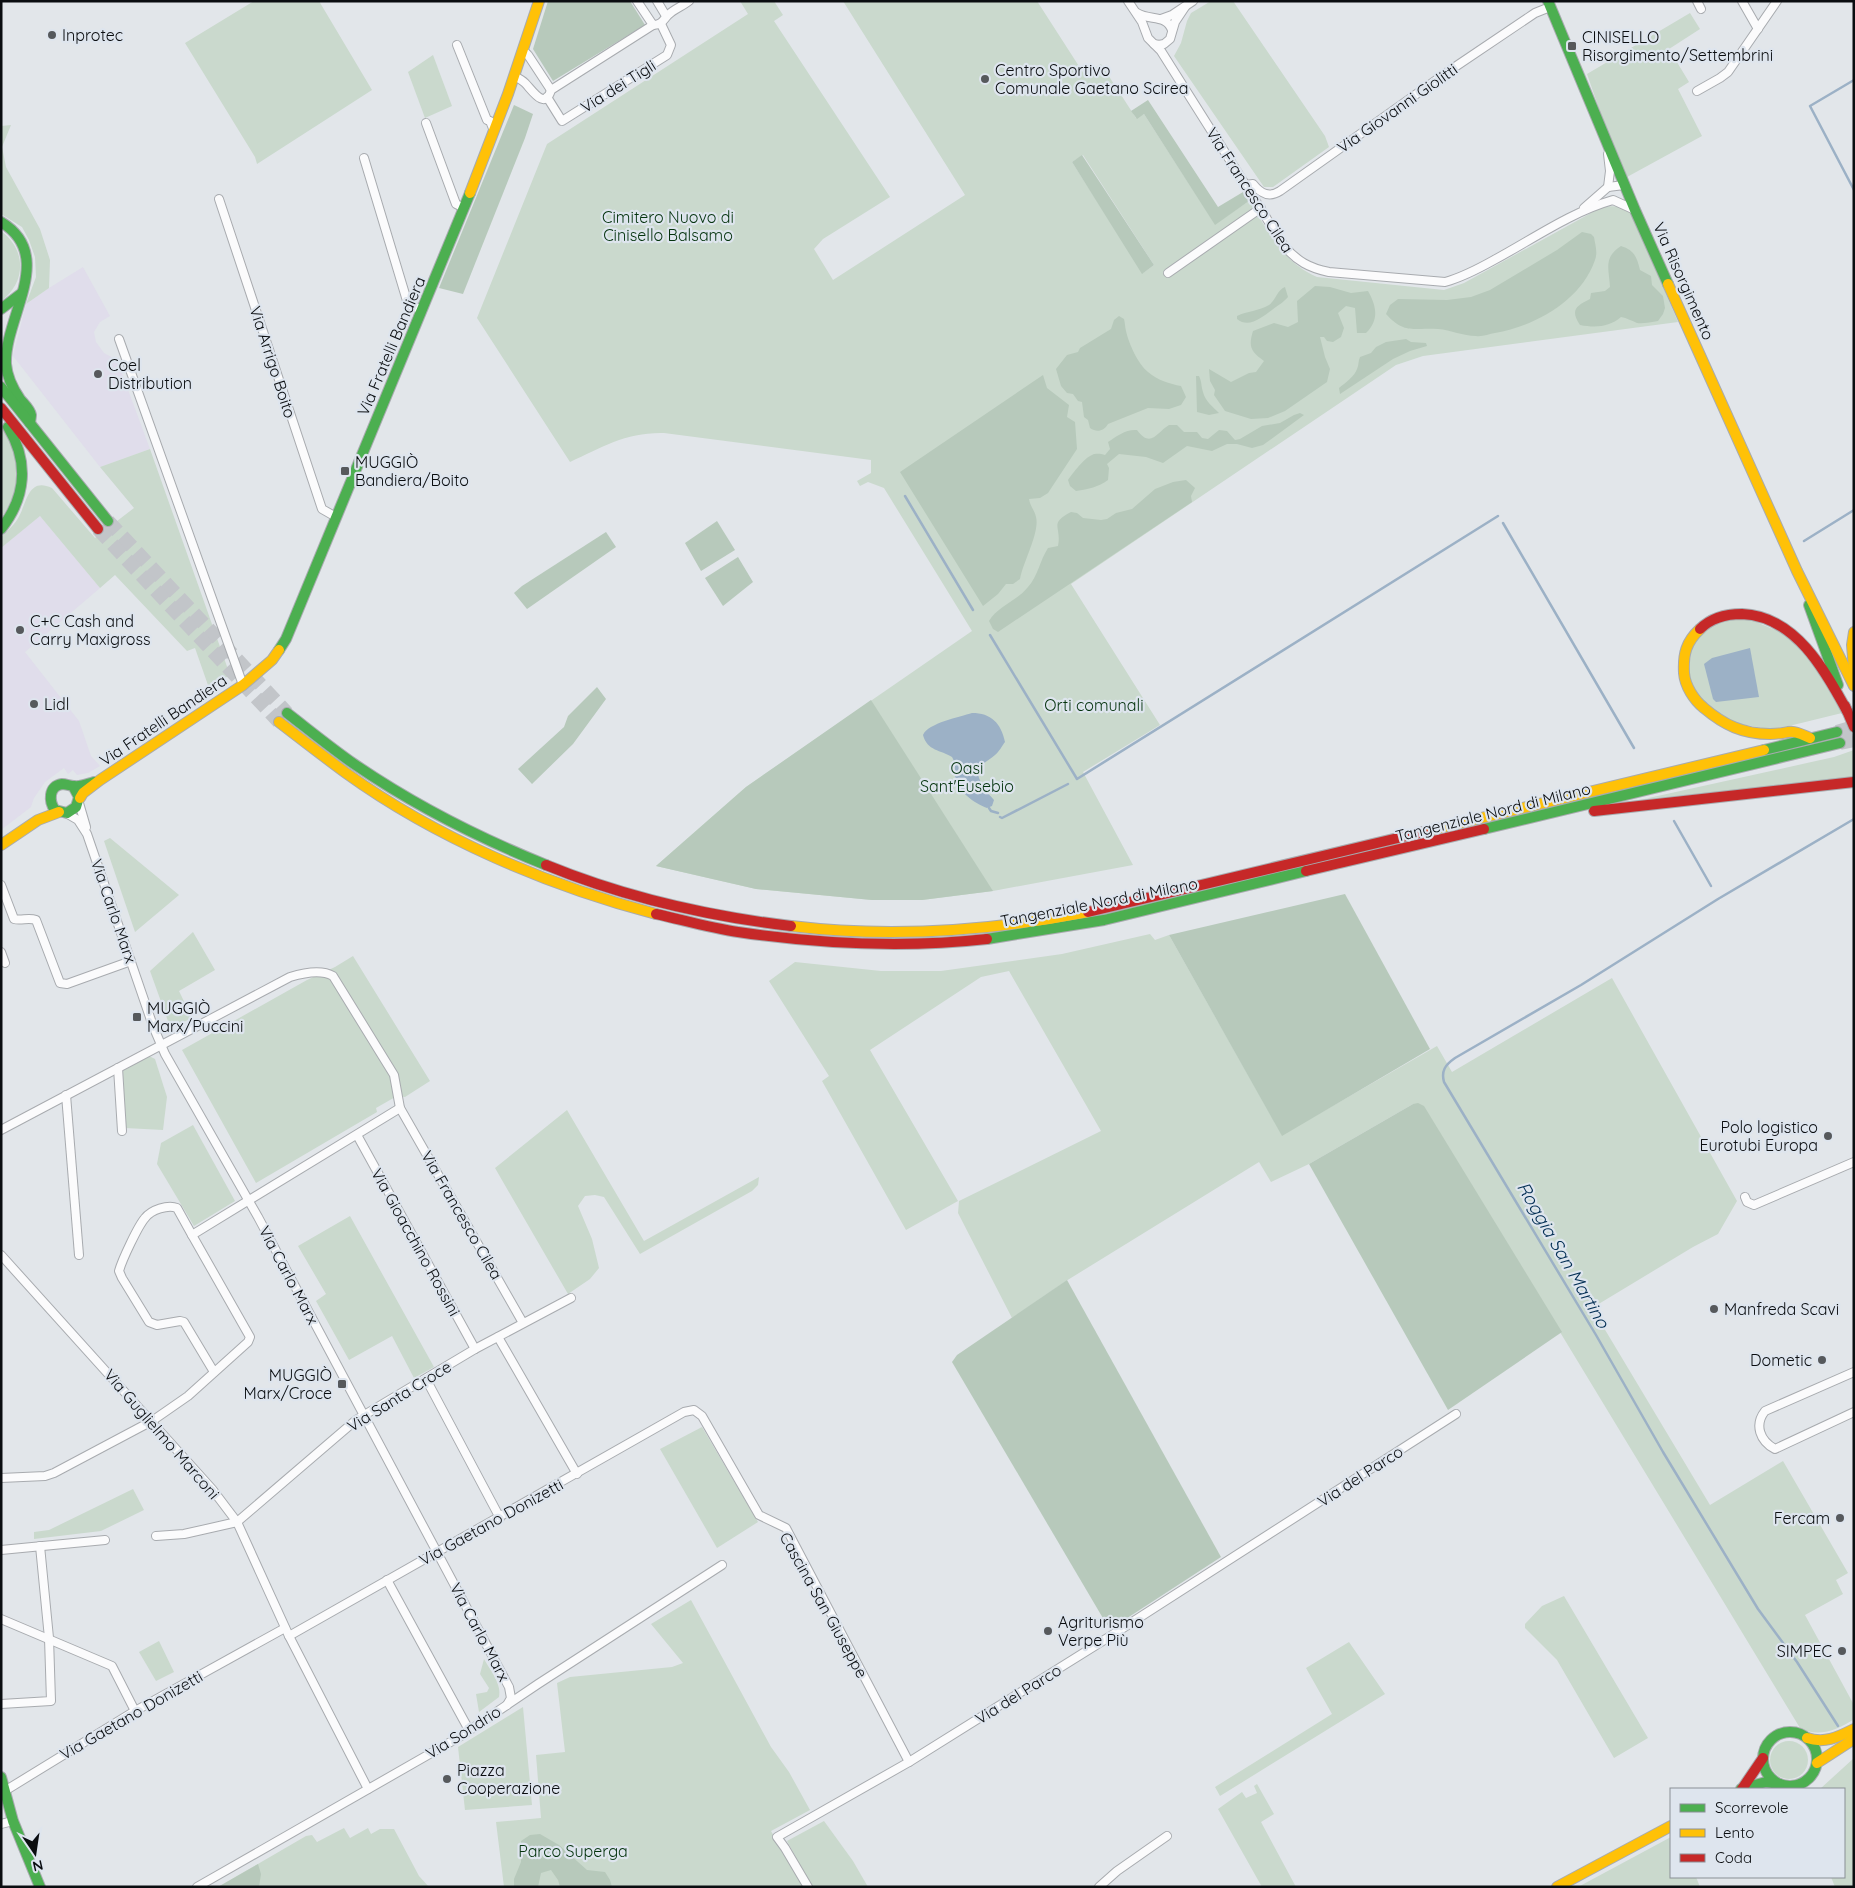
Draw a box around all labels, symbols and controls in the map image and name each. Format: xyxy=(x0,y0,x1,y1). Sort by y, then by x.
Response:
place label: Inprotec xyxy=(62,25,123,45)
place label: CINISELLO Risorgimento/Settembrini xyxy=(1582,27,1773,65)
marker: Inprotec xyxy=(46,29,58,41)
marker: CINISELLO Risorgimento/Settembrini xyxy=(1566,40,1578,52)
street label: Via dei Tigli xyxy=(577,55,659,117)
street label: Via Giovanni Giolitti xyxy=(1333,59,1461,157)
place label: Centro Sportivo Comunale Gaetano Scirea xyxy=(995,60,1188,98)
marker: Centro Sportivo Comunale Gaetano Scirea xyxy=(979,73,991,85)
street label: Via Francesco Cilea xyxy=(1202,124,1298,256)
park label: Cimitero Nuovo di Cinisello Balsamo xyxy=(602,207,734,245)
street label: Via Risorgimento xyxy=(1649,219,1719,343)
street label: Via Fratelli Bandiera xyxy=(353,273,429,419)
street label: Via Arrigo Boito xyxy=(246,304,300,420)
place label: Coel Distribution xyxy=(108,355,192,393)
marker: Coel Distribution xyxy=(92,368,104,380)
place label: MUGGIÒ Bandiera/Boito xyxy=(355,452,469,490)
marker: MUGGIÒ Bandiera/Boito xyxy=(339,465,351,477)
place label: C+C Cash and Carry Maxigross xyxy=(30,611,150,649)
marker: C+C Cash and Carry Maxigross xyxy=(14,624,26,636)
street label: Via Fratelli Bandiera xyxy=(95,670,231,770)
place label: Lidl xyxy=(44,694,69,714)
park label: Orti comunali xyxy=(1044,695,1144,715)
marker: Lidl xyxy=(28,698,40,710)
park label: Oasi Sant'Eusebio xyxy=(920,758,1014,796)
street label: Tangenziale Nord di Milano xyxy=(1393,778,1593,846)
street label: Via Carlo Marx xyxy=(87,856,141,966)
street label: Tangenziale Nord di Milano xyxy=(999,873,1199,931)
place label: MUGGIÒ Marx/Puccini xyxy=(147,998,243,1036)
marker: MUGGIÒ Marx/Puccini xyxy=(131,1011,143,1023)
place label: Polo logistico Eurotubi Europa xyxy=(1700,1117,1818,1155)
marker: Polo logistico Eurotubi Europa xyxy=(1822,1130,1834,1142)
street label: Via Francesco Cilea xyxy=(417,1147,507,1283)
street label: Via Gioacchino Rossini xyxy=(367,1165,465,1319)
water label: Roggia San Martino xyxy=(1512,1177,1615,1333)
street label: Via Carlo Marx xyxy=(255,1222,323,1328)
place label: Manfreda Scavi xyxy=(1724,1299,1839,1319)
marker: Manfreda Scavi xyxy=(1708,1303,1720,1315)
place label: Dometic xyxy=(1750,1350,1812,1370)
marker: Dometic xyxy=(1816,1354,1828,1366)
street label: Via Santa Croce xyxy=(343,1356,455,1436)
street label: Via Guglielmo Marconi xyxy=(100,1365,224,1503)
place label: MUGGIÒ Marx/Croce xyxy=(244,1365,332,1403)
marker: MUGGIÒ Marx/Croce xyxy=(336,1378,348,1390)
street label: Via del Parco xyxy=(1314,1441,1406,1511)
street label: Via Gaetano Donizetti xyxy=(416,1474,566,1570)
place label: Fercam xyxy=(1774,1508,1830,1528)
marker: Fercam xyxy=(1834,1512,1846,1524)
street label: Cascina San Giuseppe xyxy=(776,1529,872,1681)
street label: Via Carlo Marx xyxy=(446,1579,514,1685)
place label: Agriturismo Verpe Più xyxy=(1058,1612,1144,1650)
marker: Agriturismo Verpe Più xyxy=(1042,1625,1054,1637)
place label: SIMPEC xyxy=(1777,1641,1832,1661)
marker: SIMPEC xyxy=(1836,1645,1848,1657)
street label: Via del Parco xyxy=(971,1660,1065,1728)
street label: Via Gaetano Donizetti xyxy=(56,1666,206,1764)
street label: Via Sondrio xyxy=(422,1701,504,1763)
place label: Piazza Cooperazione xyxy=(457,1760,560,1798)
marker: Piazza Cooperazione xyxy=(441,1773,453,1785)
legend xyxy=(1670,1788,1845,1878)
text: Scorrevole xyxy=(1715,1798,1789,1817)
text: Lento xyxy=(1715,1823,1754,1842)
north arrow xyxy=(10,1828,60,1878)
park label: Parco Superga xyxy=(518,1841,628,1861)
text: Coda xyxy=(1715,1848,1752,1867)
text: N xyxy=(31,1856,45,1876)

